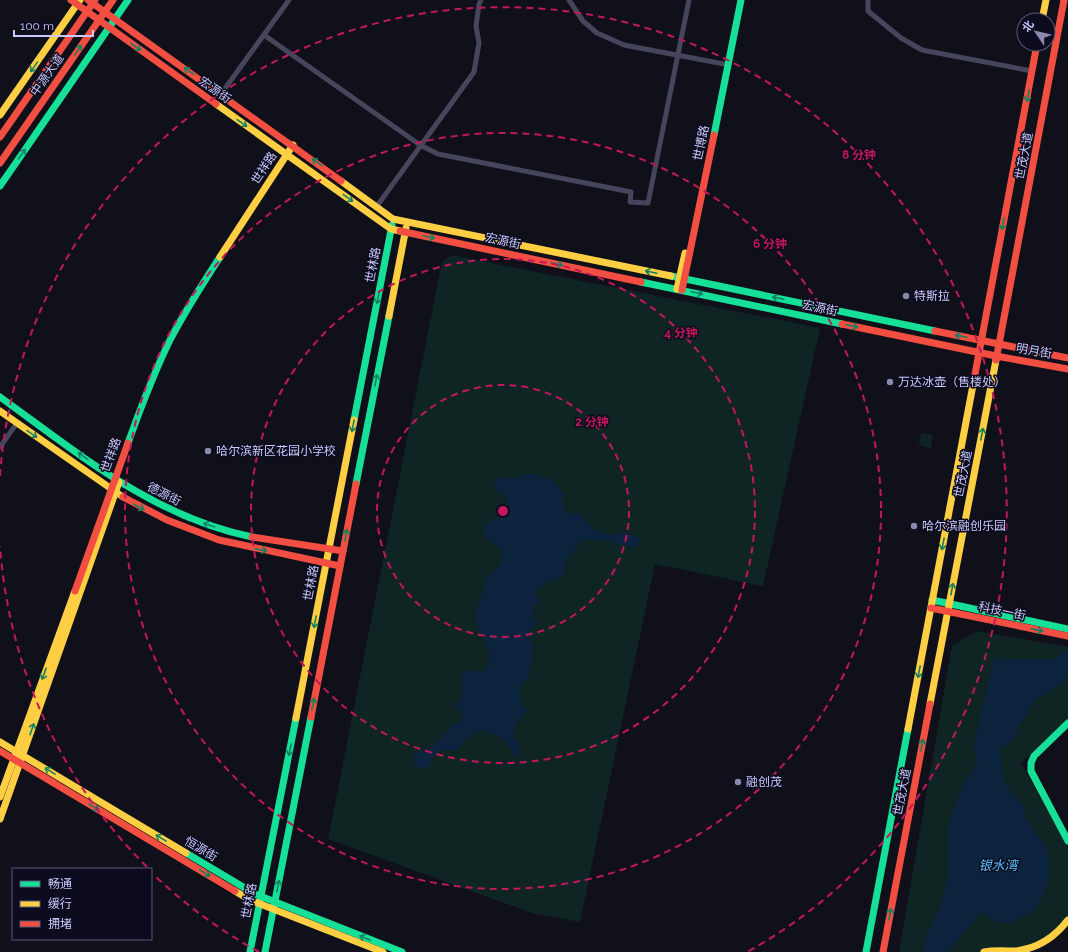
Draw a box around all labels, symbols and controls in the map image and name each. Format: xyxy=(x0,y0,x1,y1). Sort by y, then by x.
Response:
scale bar xyxy=(14,12,93,38)
north arrow xyxy=(1016,12,1056,52)
text: 北 xyxy=(1020,18,1037,35)
text: 100 m xyxy=(20,19,54,33)
one-way arrow xyxy=(131,43,142,51)
one-way arrow xyxy=(74,45,82,56)
street label: 中源大道 xyxy=(27,51,67,99)
one-way arrow xyxy=(30,61,38,72)
one-way arrow xyxy=(183,67,194,75)
street label: 宏源街 xyxy=(196,74,234,106)
one-way arrow xyxy=(1023,89,1031,102)
one-way arrow xyxy=(237,119,248,127)
street label: 世博路 xyxy=(690,124,712,162)
street label: 世茂大道 xyxy=(1013,131,1035,181)
one-way arrow xyxy=(18,148,26,159)
text: 8 分钟 xyxy=(842,148,876,162)
street label: 世祥路 xyxy=(248,149,280,187)
one-way arrow xyxy=(312,158,323,166)
one-way arrow xyxy=(342,194,353,202)
one-way arrow xyxy=(999,217,1007,230)
street label: 宏源街 xyxy=(484,230,522,252)
one-way arrow xyxy=(422,234,435,242)
text: 6 分钟 xyxy=(753,237,787,251)
street label: 世林路 xyxy=(363,246,383,284)
one-way arrow xyxy=(550,260,563,268)
one-way arrow xyxy=(645,267,658,275)
place label: 特斯拉 xyxy=(914,289,950,303)
one-way arrow xyxy=(691,290,704,298)
one-way arrow xyxy=(373,291,381,304)
marker: 特斯拉 xyxy=(901,291,911,301)
one-way arrow xyxy=(772,294,785,302)
street label: 宏源街 xyxy=(801,297,839,319)
one-way arrow xyxy=(845,322,858,330)
text: 4 分钟 xyxy=(664,326,698,340)
one-way arrow xyxy=(954,331,967,339)
street label: 明月街 xyxy=(1015,341,1053,361)
one-way arrow xyxy=(373,374,381,387)
place label: 万达冰壶（售楼处） xyxy=(898,375,1006,389)
marker: 万达冰壶（售楼处） xyxy=(885,377,895,387)
text: 2 分钟 xyxy=(575,415,609,429)
one-way arrow xyxy=(349,419,357,432)
one-way arrow xyxy=(978,428,986,441)
one-way arrow xyxy=(26,430,37,438)
street label: 世祥路 xyxy=(98,436,124,474)
place label: 哈尔滨新区花园小学校 xyxy=(216,444,336,458)
marker: 哈尔滨新区花园小学校 xyxy=(203,446,213,456)
street label: 世茂大道 xyxy=(952,449,974,499)
one-way arrow xyxy=(77,452,88,460)
street label: 德源街 xyxy=(145,480,183,508)
one-way arrow xyxy=(133,503,145,511)
centre of rings xyxy=(496,504,510,518)
place label: 哈尔滨融创乐园 xyxy=(922,519,1006,533)
one-way arrow xyxy=(202,521,215,528)
marker: 哈尔滨融创乐园 xyxy=(909,521,919,531)
one-way arrow xyxy=(342,529,350,542)
one-way arrow xyxy=(938,537,946,550)
one-way arrow xyxy=(254,547,267,555)
street label: 世林路 xyxy=(301,564,321,602)
one-way arrow xyxy=(948,583,956,596)
street label: 科技一街 xyxy=(977,599,1027,623)
one-way arrow xyxy=(310,615,318,628)
one-way arrow xyxy=(1031,626,1044,634)
one-way arrow xyxy=(914,665,922,678)
one-way arrow xyxy=(40,667,48,679)
one-way arrow xyxy=(310,697,318,710)
one-way arrow xyxy=(29,723,36,736)
one-way arrow xyxy=(919,739,927,752)
one-way arrow xyxy=(286,743,294,756)
one-way arrow xyxy=(44,767,56,775)
street label: 世茂大道 xyxy=(891,767,913,817)
place label: 融创茂 xyxy=(746,775,782,789)
marker: 融创茂 xyxy=(733,777,743,787)
one-way arrow xyxy=(88,803,100,811)
one-way arrow xyxy=(155,833,167,841)
street label: 恒源街 xyxy=(182,834,220,864)
water label: 银水湾 xyxy=(978,858,1019,873)
legend xyxy=(12,868,152,940)
one-way arrow xyxy=(199,870,211,878)
text: 畅通 xyxy=(48,877,72,891)
one-way arrow xyxy=(274,880,282,893)
street label: 世林路 xyxy=(239,882,259,920)
text: 缓行 xyxy=(48,897,72,911)
one-way arrow xyxy=(887,908,895,921)
text: 拥堵 xyxy=(48,917,72,931)
one-way arrow xyxy=(360,933,372,941)

